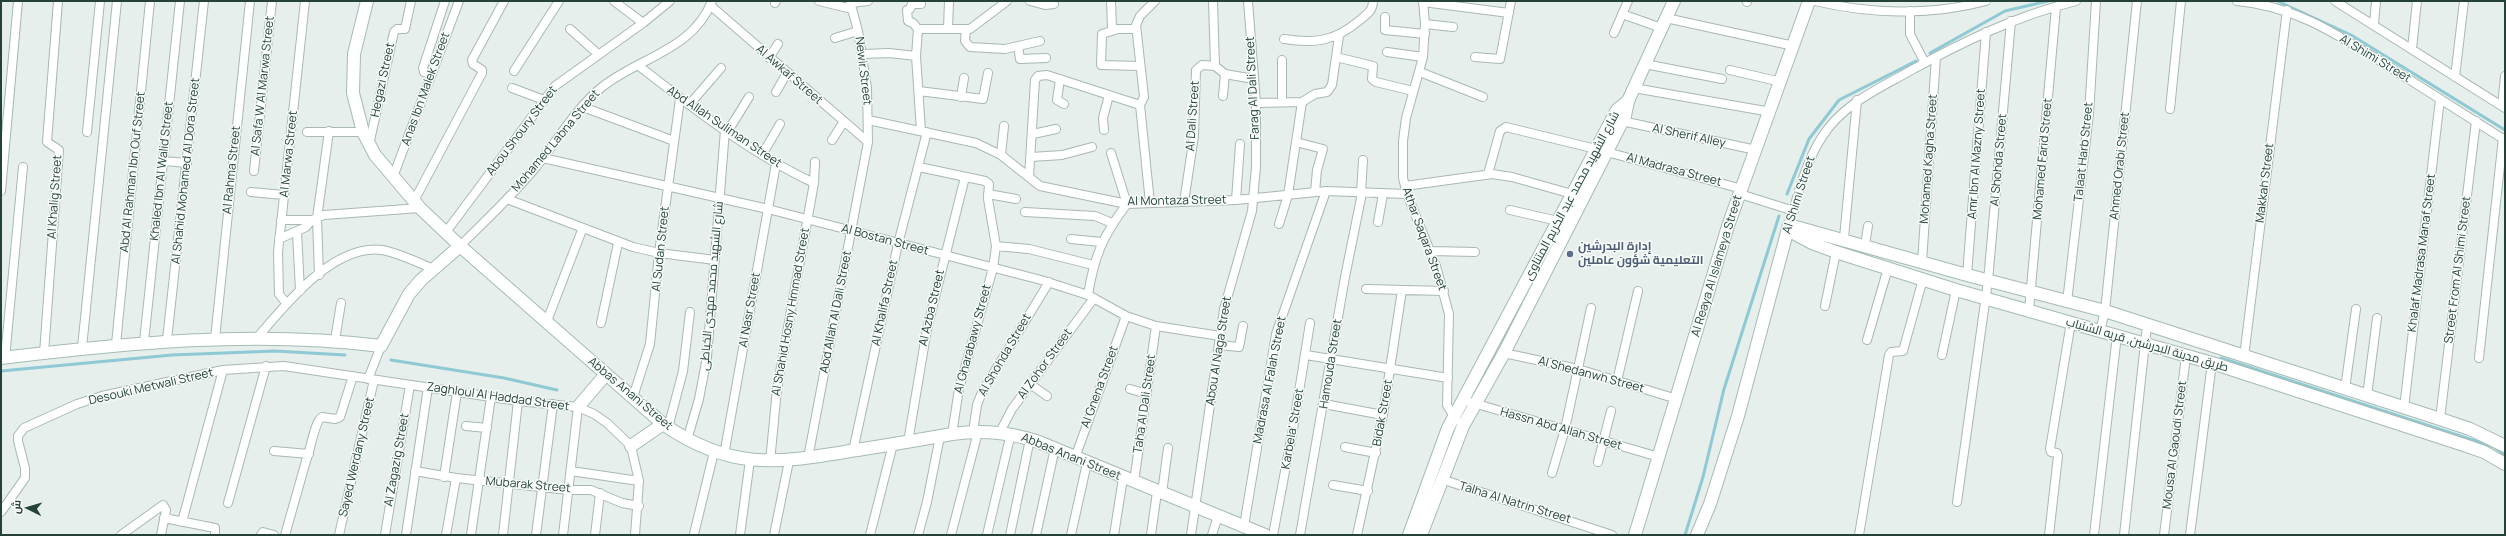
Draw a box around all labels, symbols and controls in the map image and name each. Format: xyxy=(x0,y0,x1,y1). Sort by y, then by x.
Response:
street label: Al Safa W Al Marwa Street xyxy=(248,15,278,157)
street label: Anas Ibn Malek Street xyxy=(399,30,453,148)
street label: Al Shimi Street xyxy=(2337,32,2413,86)
street label: Newir Street xyxy=(852,36,874,106)
street label: Farag Al Dali Street xyxy=(1243,36,1263,140)
street label: Hegazi Street xyxy=(368,41,398,119)
street label: Al Awkaf Street xyxy=(753,42,825,108)
street label: Al Shahid Mohamed Al Dora Street xyxy=(169,77,203,265)
street label: Al Dali Street xyxy=(1183,80,1203,152)
street label: Abou Shoury Street xyxy=(484,83,560,179)
street label: Abd Allah Suliman Street xyxy=(664,83,784,171)
street label: Mohamed Labna Street xyxy=(509,87,603,195)
street label: Amr Ibn Al Mazny Street xyxy=(1965,88,1989,220)
street label: Abd Al Rahman Ibn Ouf Street xyxy=(117,91,149,253)
street label: Mohamed Kagha Street xyxy=(1917,94,1941,224)
street label: Mohamed Farid Street xyxy=(2031,98,2055,220)
street label: Khaled Ibn Al Walid Street xyxy=(148,101,176,241)
street label: Talaat Harb Street xyxy=(2072,101,2096,203)
street label: شارع الشهيد محمد عبد الكريم المتناوى xyxy=(1521,109,1623,283)
street label: Al Marwa Street xyxy=(277,110,301,198)
street label: Ahmed Orabi Street xyxy=(2107,111,2133,221)
street label: Al Shohda Street xyxy=(1988,113,2010,207)
street label: Al Sherif Alley xyxy=(1651,121,1727,151)
street label: Al Rahma Street xyxy=(220,125,244,215)
street label: Makkah Street xyxy=(2253,142,2277,224)
street label: Al Madrasa Street xyxy=(1625,150,1723,190)
street label: Al Shimi Street xyxy=(1780,154,1818,236)
street label: Al Khalig Street xyxy=(45,155,65,239)
street label: Khalaf Madrasa Manaf Street xyxy=(2405,173,2439,333)
street label: Athar Saqara Street xyxy=(1399,185,1449,293)
street label: Al Montaza Street xyxy=(1127,193,1227,209)
street label: Al Reaya Al Islameya Street xyxy=(1689,193,1745,339)
street label: Street From Al Shimi Street xyxy=(2442,196,2474,344)
street label: شارع الشهيد محمد مهدى الخياطى xyxy=(697,201,727,371)
street label: Al Sudan Street xyxy=(649,206,673,292)
street label: Al Bostan Street xyxy=(840,221,930,259)
street label: Al Shahid Hosny Hmmad Street xyxy=(769,227,813,397)
place label: إدارة البدرشين التعليمية شؤون عاملين xyxy=(1578,240,1703,268)
marker: إدارة البدرشين التعليمية شؤون عاملين xyxy=(1565,249,1575,259)
street label: Abd Allah Al Dali Street xyxy=(817,250,855,374)
street label: Al Khalifa Street xyxy=(869,259,901,347)
street label: Al Azba Street xyxy=(916,268,948,348)
street label: Al Nasr Street xyxy=(736,271,764,349)
street label: Al Gharabawy Street xyxy=(951,283,995,395)
street label: Abou Al Naga Street xyxy=(1203,295,1235,407)
street label: Al Shohda Street xyxy=(976,311,1034,399)
street label: Madrasa Al Falah Street xyxy=(1251,315,1289,445)
street label: طريق مدينة البدرشين, قريه الشنباب xyxy=(2064,315,2230,375)
street label: Hamouda Street xyxy=(1317,318,1345,410)
street label: Al Zohor Street xyxy=(1015,326,1075,402)
street label: Al Gnena Street xyxy=(1078,344,1122,430)
street label: Abbas Anani Street xyxy=(585,354,675,434)
street label: Taha Al Dali Street xyxy=(1131,354,1159,454)
street label: Al Shedanwh Street xyxy=(1536,354,1646,396)
street label: Desouki Metwali Street xyxy=(87,366,215,408)
street label: Bidak Street xyxy=(1370,378,1396,448)
street label: Zaghloul Al Haddad Street xyxy=(426,380,570,414)
street label: Mousa Al Gaoudi Street xyxy=(2160,380,2190,510)
street label: Karbela' Street xyxy=(1279,388,1307,470)
street label: Sayed Werdany Street xyxy=(336,396,378,518)
street label: Hassn Abd Allah Street xyxy=(1499,405,1623,453)
street label: Al Zagazig Street xyxy=(382,412,412,508)
street label: Abbas Anani Street xyxy=(1019,430,1123,484)
street label: Mubarak Street xyxy=(485,474,571,496)
street label: Talha Al Natrin Street xyxy=(1457,479,1573,527)
north arrow xyxy=(8,488,48,528)
text: ش xyxy=(7,499,24,515)

